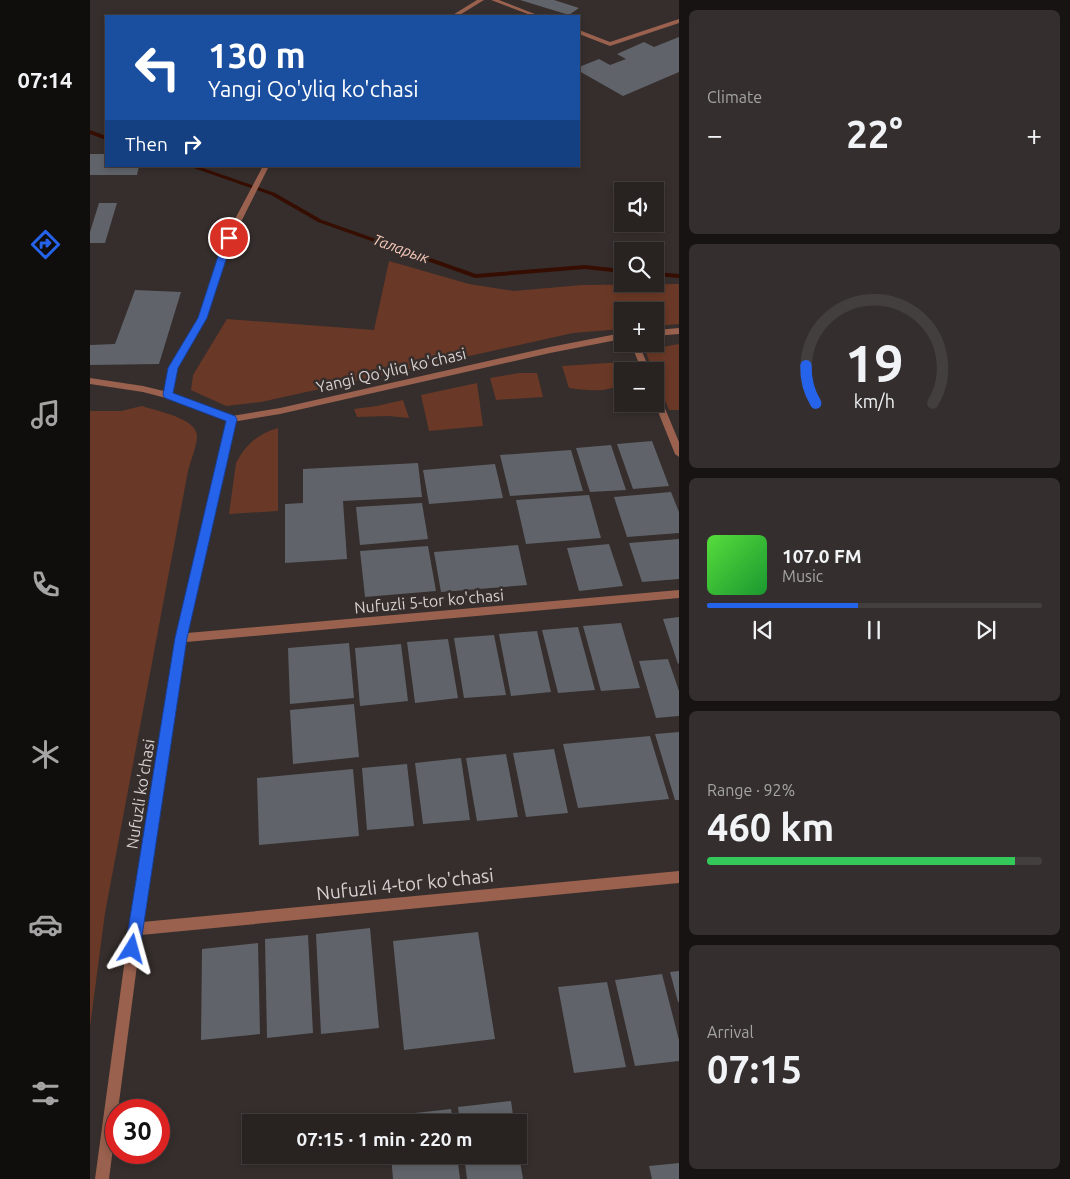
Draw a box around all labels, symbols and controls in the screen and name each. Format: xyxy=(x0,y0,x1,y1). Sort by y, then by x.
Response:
icon: left xyxy=(125,35,190,100)
text: 130 m xyxy=(208,35,306,75)
text: 07:14 xyxy=(17,67,73,92)
text: Yangi Qo'yliq ko'chasi xyxy=(208,76,419,101)
text: Climate xyxy=(707,88,762,106)
text: 22° xyxy=(846,113,903,155)
text: − xyxy=(707,119,723,150)
text: + xyxy=(1026,119,1042,150)
icon: right xyxy=(178,130,206,158)
text: Then xyxy=(125,133,168,155)
map controls xyxy=(614,182,664,412)
button: sound xyxy=(614,182,664,232)
pin xyxy=(208,217,250,259)
icon: arrive xyxy=(215,224,243,252)
icon: directions xyxy=(28,227,63,262)
water label: Таларык xyxy=(371,231,432,267)
button: search xyxy=(614,242,664,292)
button: + xyxy=(614,302,664,352)
text: 19 xyxy=(845,334,904,392)
street label: Yangi Qo'yliq ko'chasi xyxy=(314,344,468,396)
button: − xyxy=(614,362,664,412)
text: km/h xyxy=(854,391,895,411)
icon: music xyxy=(28,397,63,432)
text: 107.0 FM xyxy=(782,545,862,567)
icon: phone xyxy=(28,567,63,602)
text: Music xyxy=(782,567,823,585)
street label: Nufuzli 5-tor ko'chasi xyxy=(353,585,505,617)
icon: previous xyxy=(749,616,777,644)
icon: pause xyxy=(860,616,888,644)
icon: next xyxy=(972,616,1000,644)
icon: climate xyxy=(28,737,63,772)
street label: Nufuzli ko'chasi xyxy=(122,738,158,850)
text: Range · 92% xyxy=(707,781,795,799)
text: 460 km xyxy=(707,806,834,848)
street label: Nufuzli 4-tor ko'chasi xyxy=(315,864,495,904)
icon: car xyxy=(28,907,63,942)
position arrow xyxy=(105,922,157,974)
text: Arrival xyxy=(707,1023,754,1041)
text: 07:15 xyxy=(707,1048,802,1090)
icon: filters xyxy=(28,1076,63,1111)
speed limit sign: 30 xyxy=(105,1099,170,1164)
text: 07:15 · 1 min · 220 m xyxy=(297,1128,472,1150)

